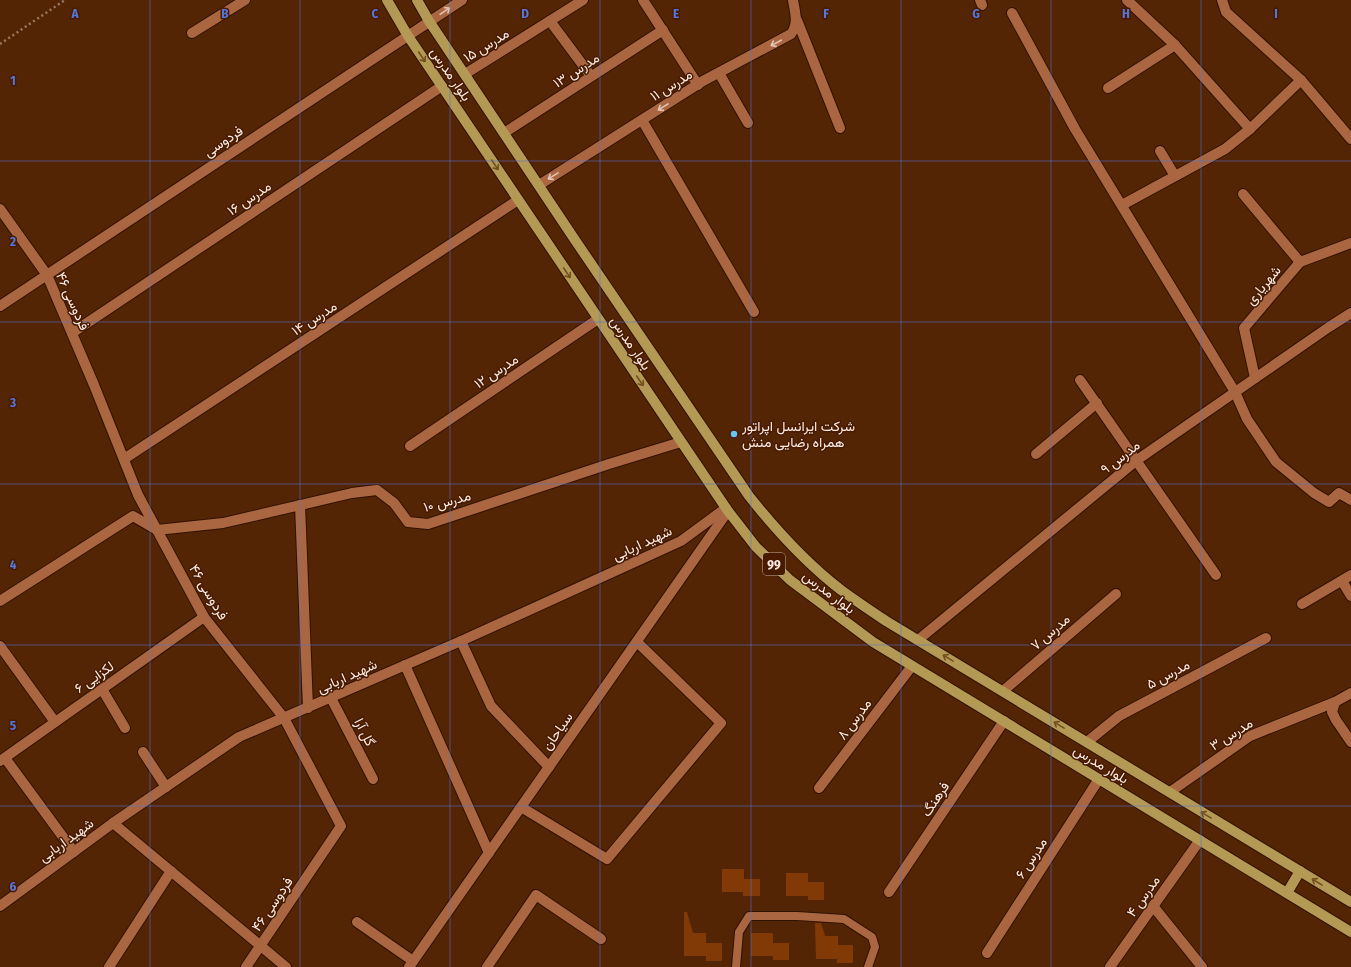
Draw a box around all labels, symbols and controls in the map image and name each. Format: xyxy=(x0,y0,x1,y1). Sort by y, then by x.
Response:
text: A xyxy=(70,6,79,21)
text: B xyxy=(221,6,229,21)
text: C xyxy=(372,6,379,21)
one-way arrow xyxy=(440,6,451,15)
text: D xyxy=(521,6,529,21)
text: E xyxy=(673,6,679,21)
text: F xyxy=(823,6,829,21)
text: G xyxy=(972,6,980,21)
text: H xyxy=(1122,6,1130,21)
text: I xyxy=(1274,6,1278,21)
street label: مدرس ۱۵ xyxy=(460,25,512,66)
one-way arrow xyxy=(770,40,782,47)
street label: بلوار مدرس xyxy=(426,44,475,104)
street label: مدرس ۱۳ xyxy=(550,49,603,92)
one-way arrow xyxy=(418,51,426,62)
street label: مدرس ۱۱ xyxy=(647,66,696,105)
text: 1 xyxy=(10,73,16,88)
one-way arrow xyxy=(657,103,669,111)
street label: فردوسی xyxy=(200,122,246,161)
one-way arrow xyxy=(491,159,499,170)
one-way arrow xyxy=(548,172,559,180)
street label: مدرس ۱۶ xyxy=(224,178,274,219)
text: 2 xyxy=(9,234,16,249)
street label: شهریاری xyxy=(1242,262,1285,308)
one-way arrow xyxy=(563,267,571,278)
street label: فردوسی ۴۶ xyxy=(52,269,93,333)
street label: مدرس ۱۴ xyxy=(288,298,340,339)
street label: بلوار مدرس xyxy=(606,313,655,373)
street label: مدرس ۱۲ xyxy=(471,350,522,392)
one-way arrow xyxy=(636,375,644,387)
text: 3 xyxy=(9,395,16,410)
place label: شرکت ایرانسل اپراتور همراه رضایی منش xyxy=(741,418,855,451)
marker: شرکت ایرانسل اپراتور همراه رضایی منش xyxy=(729,429,739,439)
street label: مدرس ۹ xyxy=(1097,437,1143,478)
street label: مدرس ۱۰ xyxy=(422,487,473,516)
street label: شهید اربابی xyxy=(610,522,675,565)
road number: 99 xyxy=(763,553,785,575)
text: 4 xyxy=(10,557,17,572)
street label: فردوسی ۴۶ xyxy=(185,561,232,623)
street label: بلوار مدرس xyxy=(799,567,858,618)
street label: مدرس ۷ xyxy=(1027,611,1074,654)
one-way arrow xyxy=(943,654,954,662)
street label: شهید اربابی xyxy=(315,656,380,697)
street label: مدرس ۵ xyxy=(1144,656,1193,693)
street label: لکزایی ۶ xyxy=(71,658,117,697)
street label: مدرس ۸ xyxy=(834,696,875,743)
street label: سیاحان xyxy=(538,709,577,753)
street label: گل آرا xyxy=(350,715,379,749)
street label: مدرس ۳ xyxy=(1207,715,1256,754)
text: 5 xyxy=(10,718,16,733)
one-way arrow xyxy=(1053,721,1065,729)
street label: بلوار مدرس xyxy=(1070,741,1131,787)
street label: فرهنگ xyxy=(918,779,953,820)
one-way arrow xyxy=(1200,810,1212,818)
street label: شهید اربابی xyxy=(35,815,97,866)
street label: مدرس ۶ xyxy=(1012,835,1051,882)
street label: مدرس ۴ xyxy=(1123,872,1164,920)
street label: فردوسی ۴۶ xyxy=(248,874,297,935)
one-way arrow xyxy=(1311,877,1323,885)
text: 6 xyxy=(10,879,17,894)

